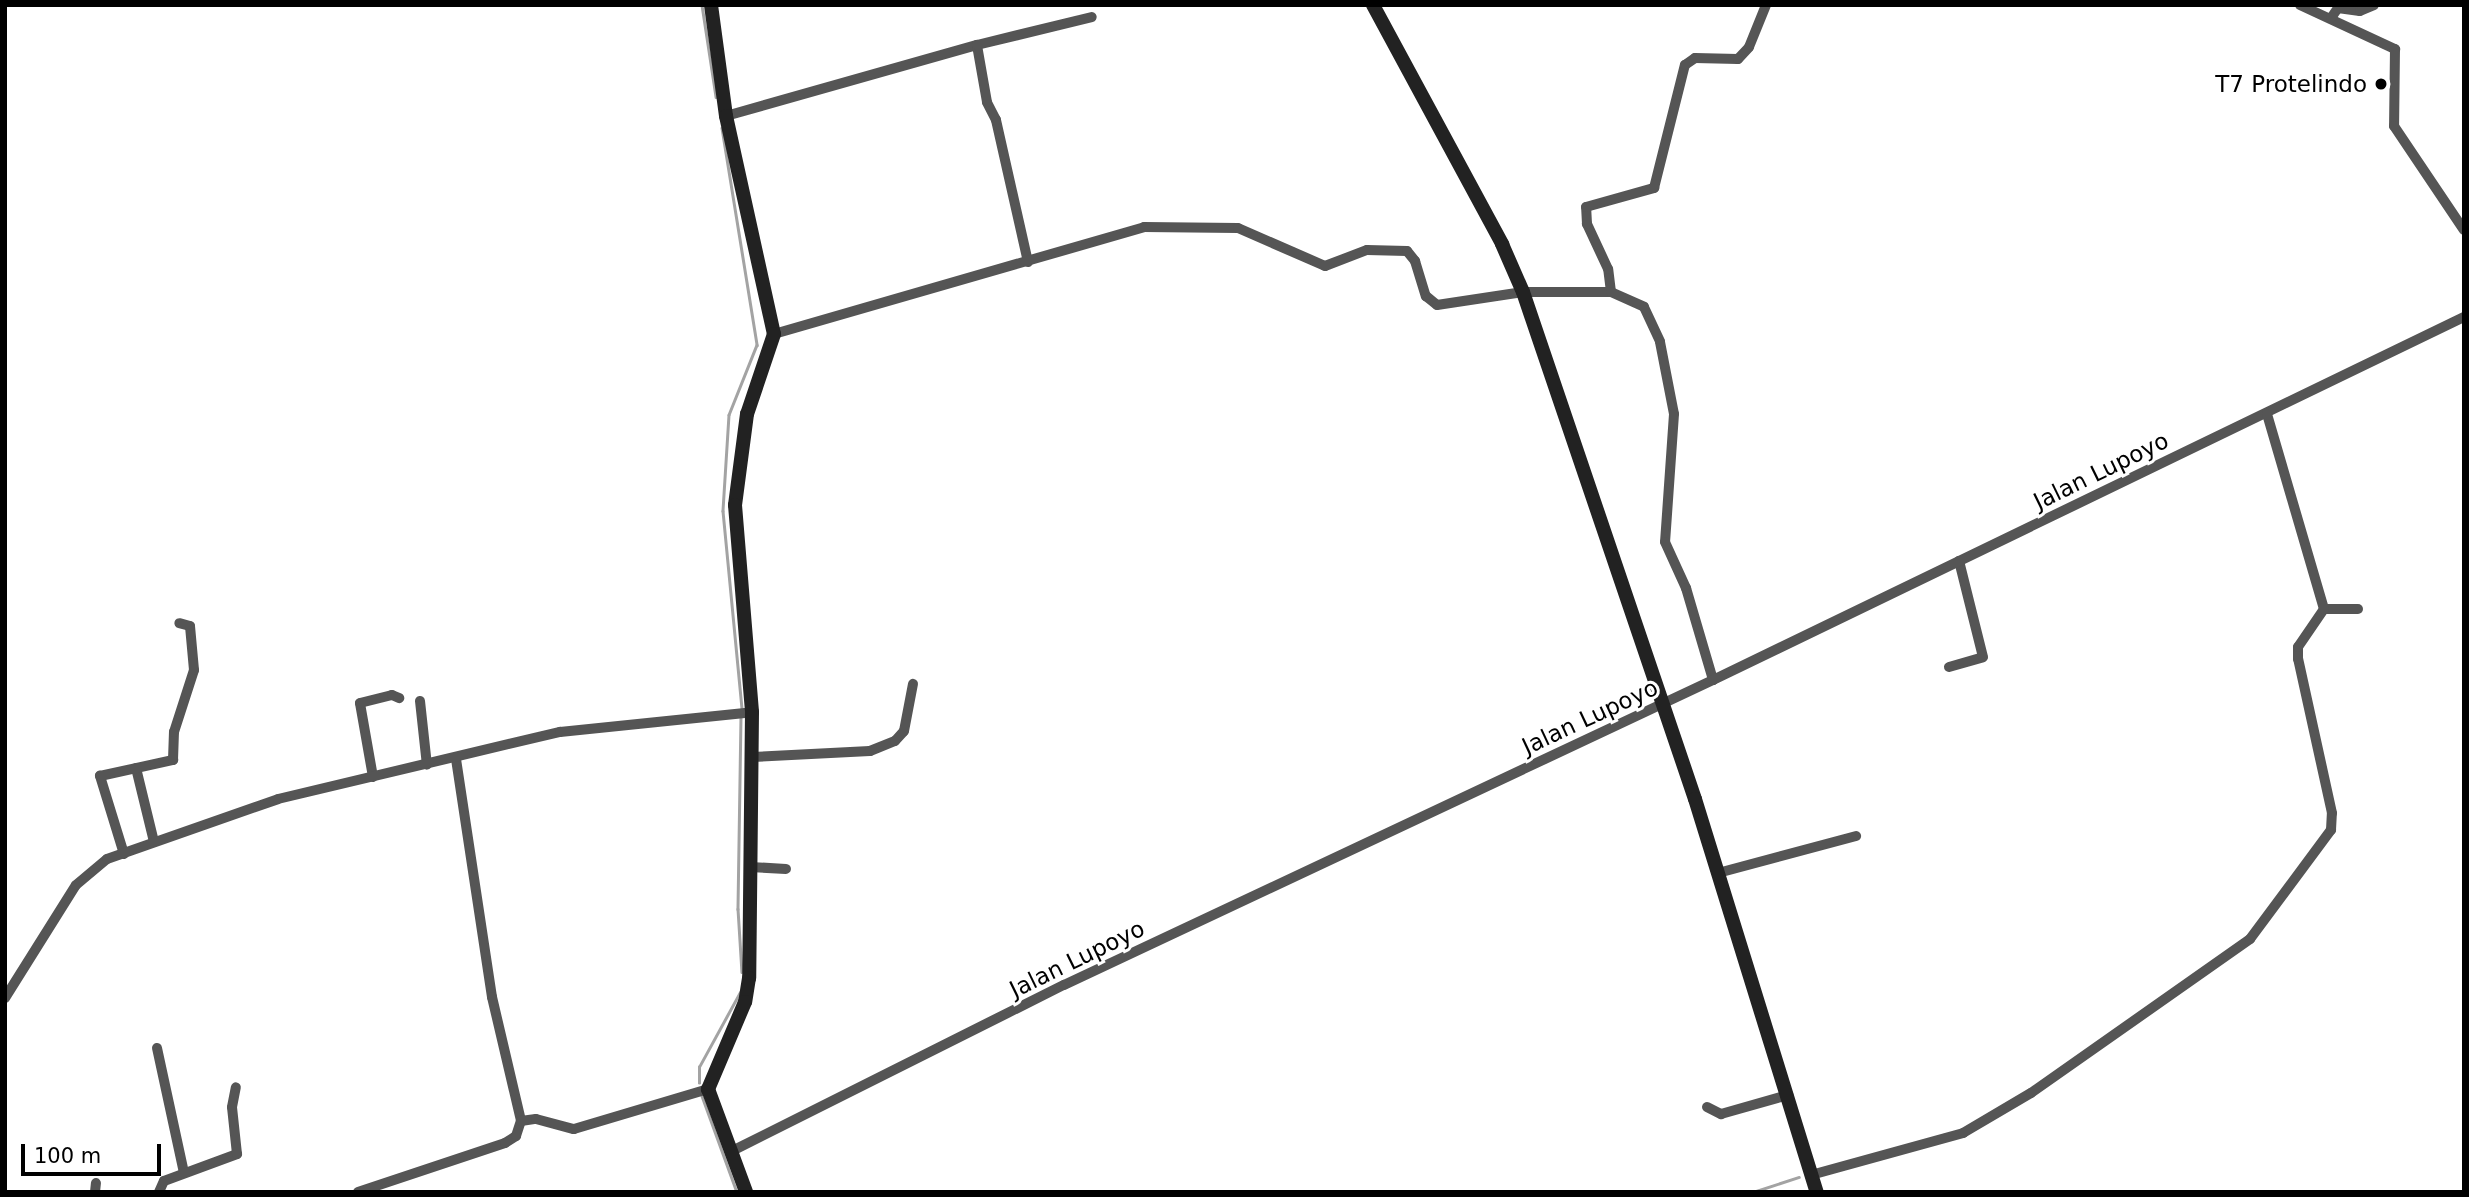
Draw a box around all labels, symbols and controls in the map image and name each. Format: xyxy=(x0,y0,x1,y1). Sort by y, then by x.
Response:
place label: T7 Protelindo xyxy=(2215,70,2367,98)
marker: T7 Protelindo xyxy=(2373,76,2389,92)
street label: Jalan Lupoyo xyxy=(2029,426,2173,516)
street label: Jalan Lupoyo xyxy=(1518,674,1662,760)
street label: Jalan Lupoyo xyxy=(1005,914,1149,1004)
scale bar xyxy=(24,1130,164,1174)
text: 100 m xyxy=(34,1144,101,1168)

